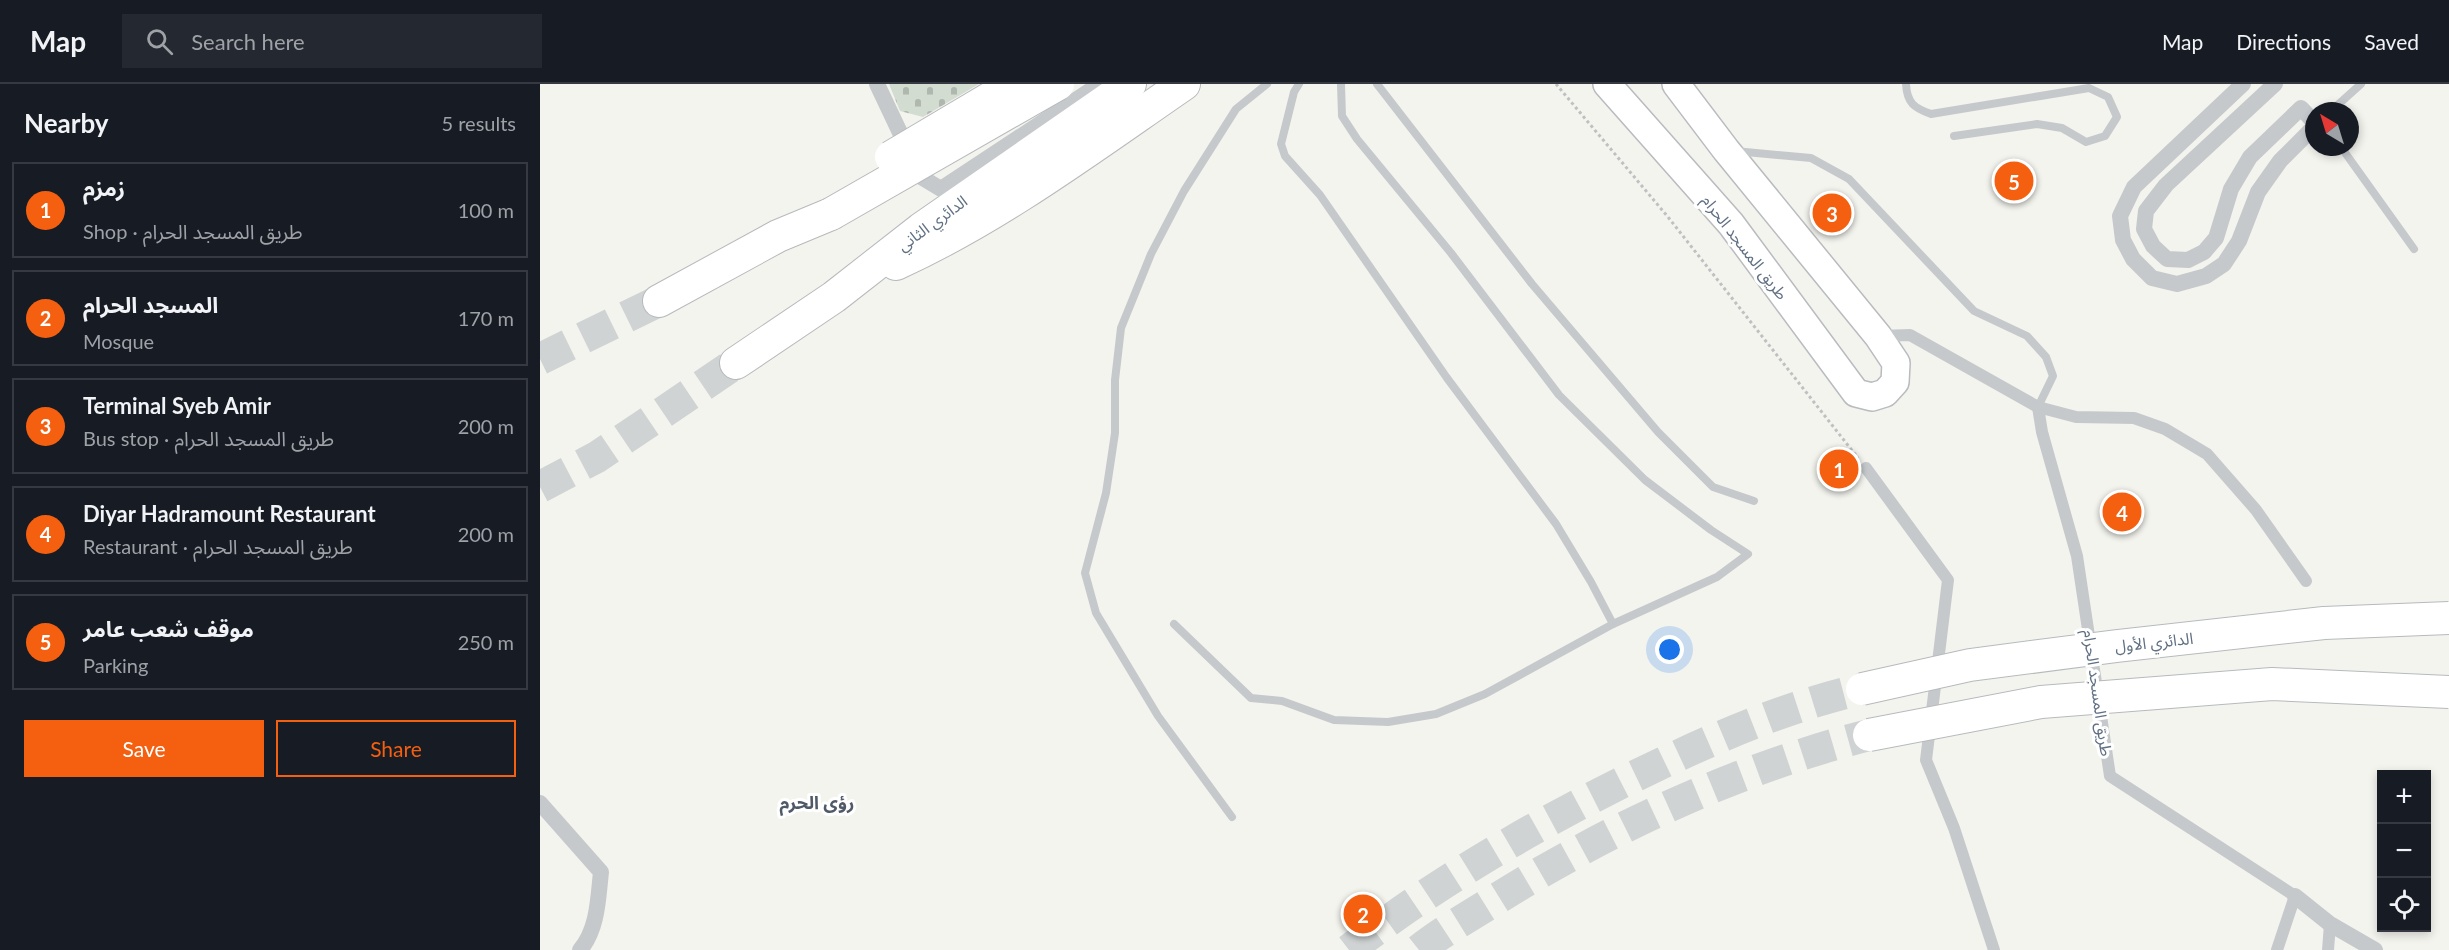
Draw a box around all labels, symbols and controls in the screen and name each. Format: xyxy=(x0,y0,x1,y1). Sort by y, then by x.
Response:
search box xyxy=(122,14,542,68)
text: Map xyxy=(30,24,86,58)
icon: search xyxy=(143,25,176,58)
text: Search here xyxy=(191,28,305,55)
text: Map xyxy=(2162,29,2203,54)
text: Directions xyxy=(2236,29,2331,54)
text: Saved xyxy=(2364,29,2419,54)
north arrow xyxy=(2305,102,2359,156)
text: Nearby xyxy=(24,107,109,139)
text: 5 results xyxy=(441,111,516,135)
pin: 5 xyxy=(1994,158,2034,204)
text: زمزم xyxy=(83,174,125,201)
pin: 3 xyxy=(1812,190,1852,236)
street label: الدائري الثاني xyxy=(893,191,973,257)
street label: طريق المسجد الحرام xyxy=(1695,191,1792,305)
text: 1 xyxy=(40,198,51,222)
text: 100 m xyxy=(458,198,514,222)
text: Shop · طريق المسجد الحرام xyxy=(83,219,303,243)
text: المسجد الحرام xyxy=(83,291,218,318)
text: 2 xyxy=(40,306,51,330)
text: 170 m xyxy=(458,306,514,330)
text: Mosque xyxy=(83,329,154,353)
text: Terminal Syeb Amir xyxy=(83,392,271,419)
text: 3 xyxy=(40,414,51,438)
text: 200 m xyxy=(458,414,514,438)
text: Bus stop · طريق المسجد الحرام xyxy=(83,426,334,450)
pin: 1 xyxy=(1820,446,1858,492)
pin: 4 xyxy=(2102,490,2142,534)
text: Diyar Hadramount Restaurant xyxy=(83,500,376,527)
text: 4 xyxy=(40,522,51,546)
text: 200 m xyxy=(458,522,514,546)
text: Restaurant · طريق المسجد الحرام xyxy=(83,534,353,558)
text: موقف شعب عامر xyxy=(83,615,254,642)
street label: طريق المسجد الحرام xyxy=(2076,628,2117,758)
street label: الدائري الأول xyxy=(2114,628,2194,659)
text: 5 xyxy=(40,630,51,654)
text: 250 m xyxy=(458,630,514,654)
your location xyxy=(1655,635,1684,664)
text: Parking xyxy=(83,653,148,677)
button: Save xyxy=(24,720,264,777)
button: Share xyxy=(276,720,516,777)
map controls xyxy=(2377,770,2431,932)
button: + xyxy=(2377,770,2431,824)
district label: رؤى الحرم xyxy=(780,791,854,816)
button: − xyxy=(2377,824,2431,878)
button: locate xyxy=(2377,878,2431,932)
pin: 2 xyxy=(1344,892,1382,936)

